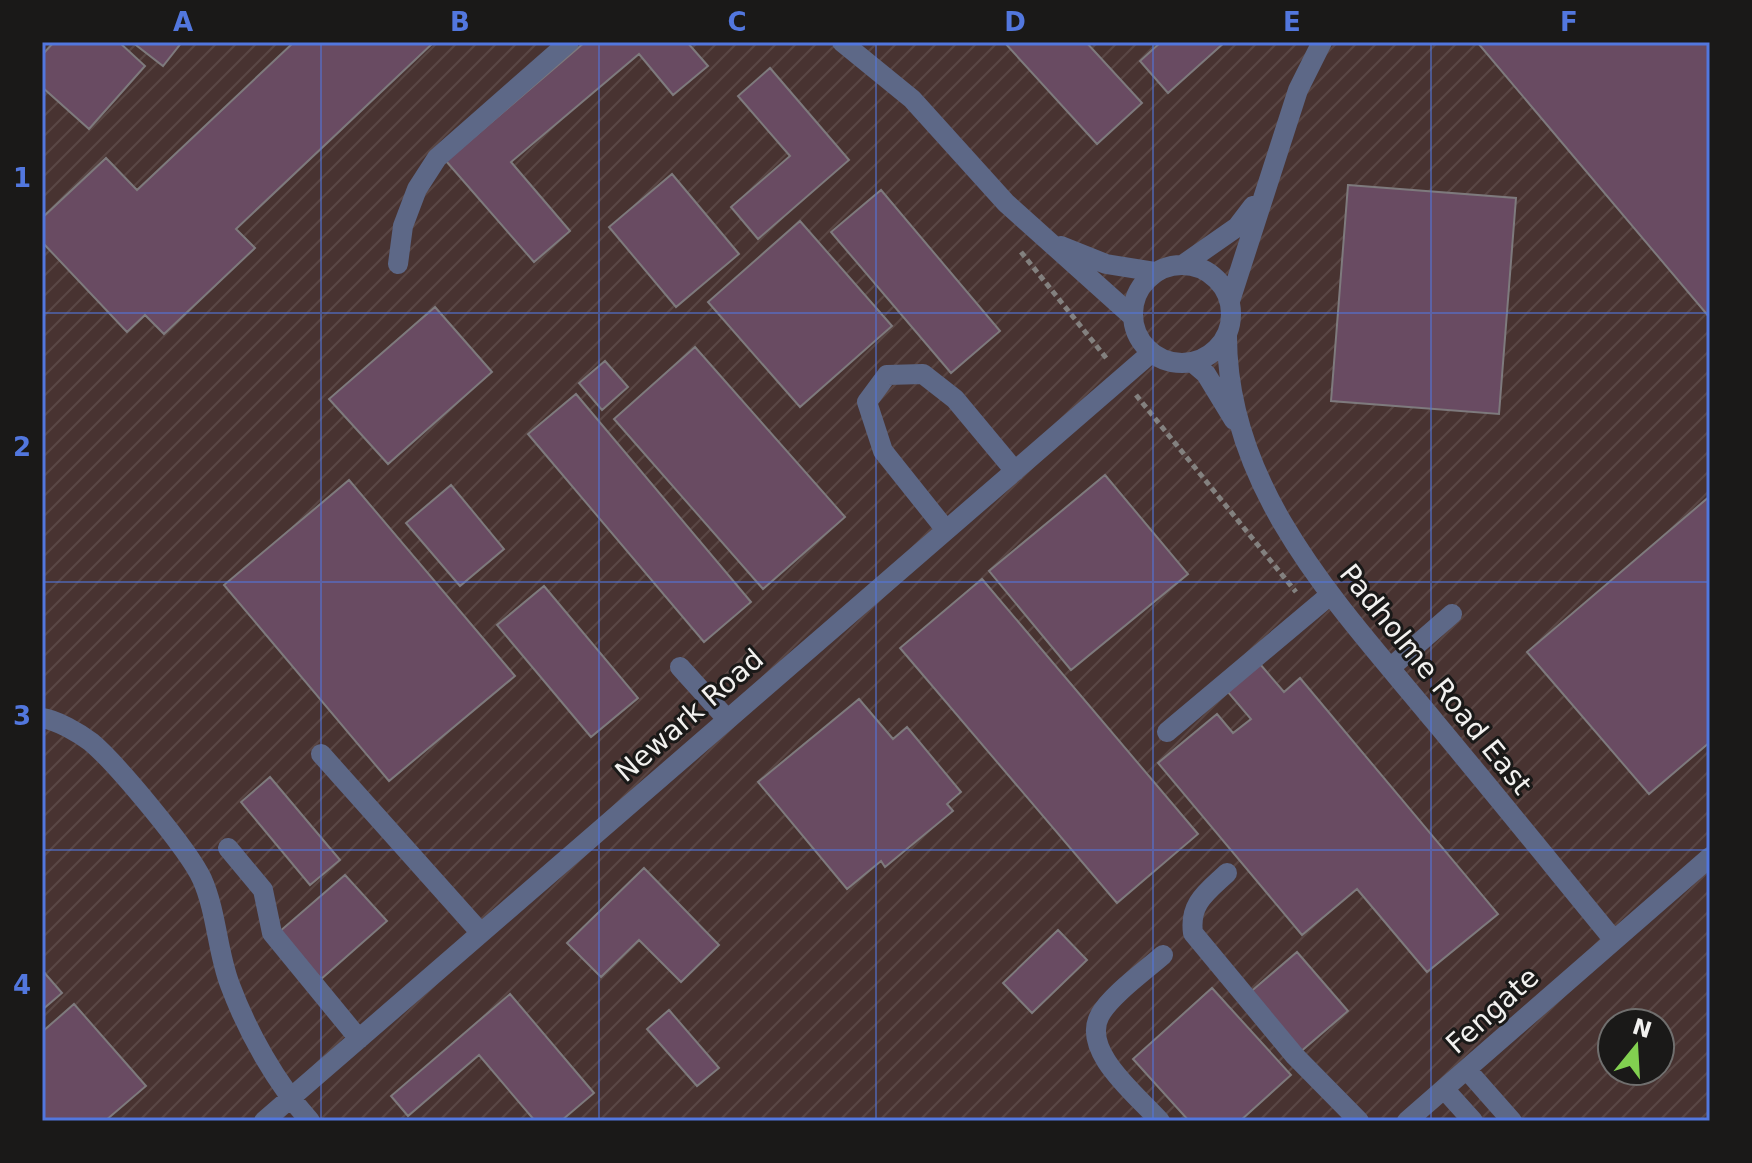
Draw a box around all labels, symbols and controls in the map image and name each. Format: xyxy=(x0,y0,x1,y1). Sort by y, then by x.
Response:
text: A xyxy=(173,7,193,37)
text: B xyxy=(450,7,470,37)
text: C xyxy=(727,7,747,37)
text: D xyxy=(1004,7,1026,37)
text: E xyxy=(1283,7,1301,37)
text: F xyxy=(1560,7,1578,37)
text: 1 xyxy=(13,163,31,193)
text: 2 xyxy=(13,432,31,462)
street label: Padholme Road East xyxy=(1333,558,1538,801)
street label: Newark Road xyxy=(609,642,770,789)
text: 3 xyxy=(13,701,31,731)
street label: Fengate xyxy=(1439,960,1545,1060)
text: 4 xyxy=(13,970,31,1000)
north arrow xyxy=(1596,1007,1676,1087)
text: N xyxy=(1629,1014,1655,1043)

